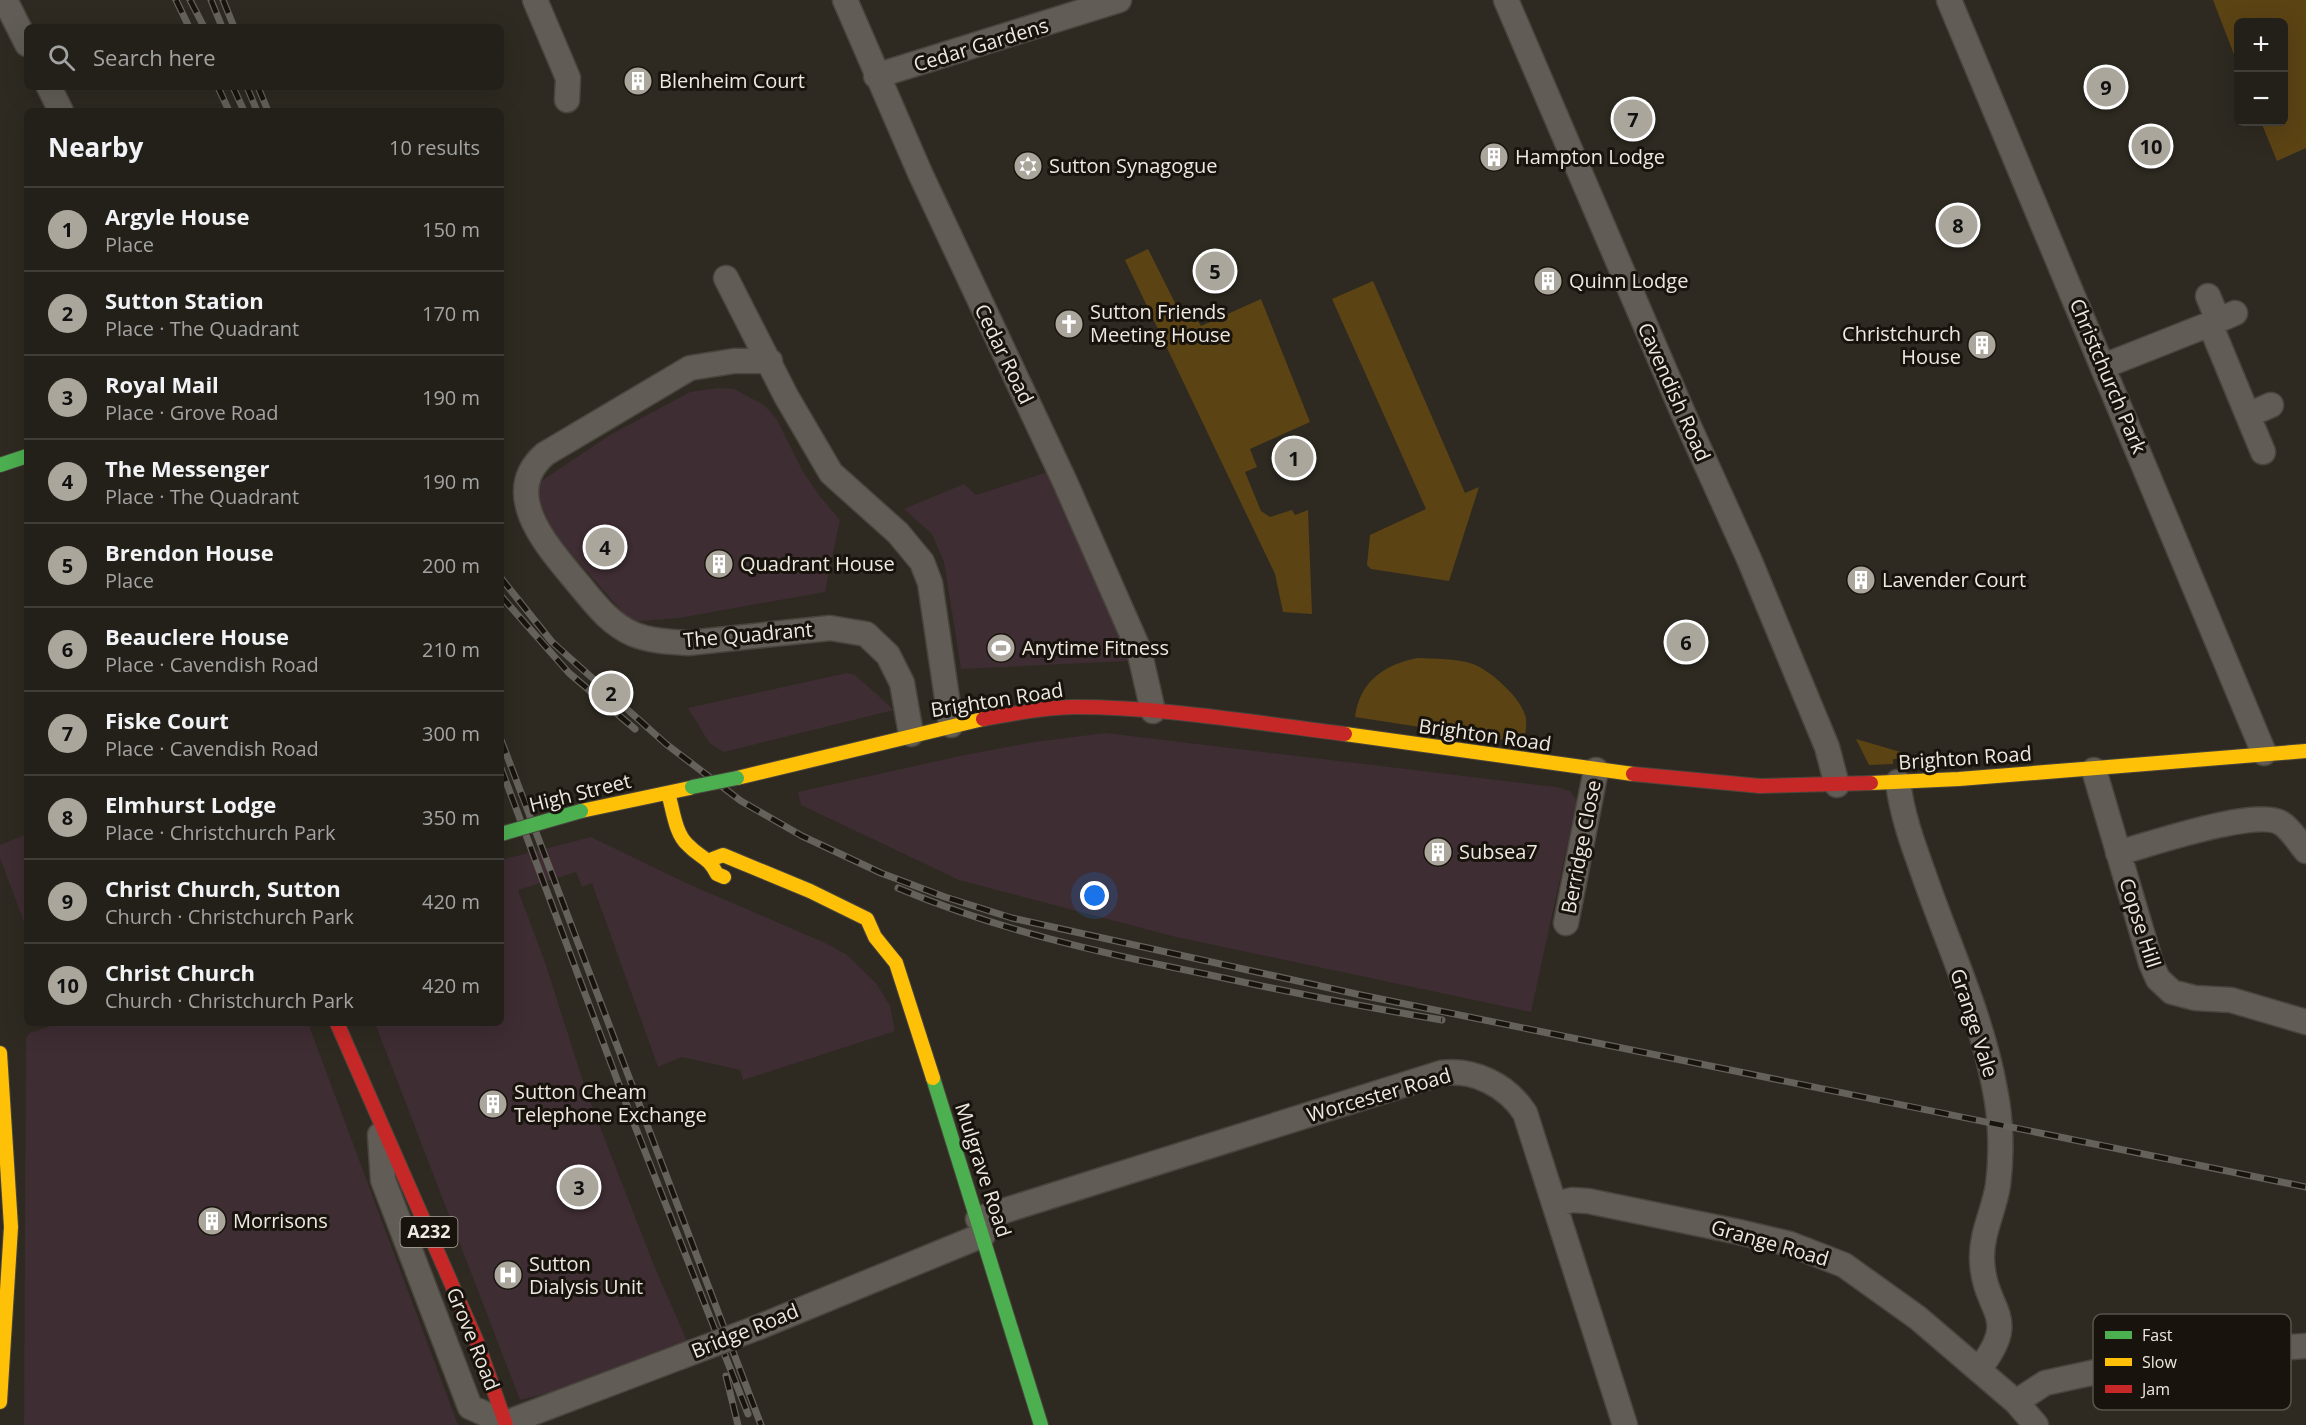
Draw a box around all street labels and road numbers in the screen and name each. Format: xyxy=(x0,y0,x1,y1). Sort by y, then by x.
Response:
street label: Cedar Gardens xyxy=(910,11,1052,78)
street label: Christchurch Park xyxy=(2064,294,2153,458)
street label: Cedar Road xyxy=(969,299,1040,408)
street label: Cavendish Road xyxy=(1632,318,1717,465)
street label: The Quadrant xyxy=(682,615,814,654)
street label: Brighton Road xyxy=(929,676,1065,723)
street label: Brighton Road xyxy=(1417,712,1553,757)
street label: Brighton Road xyxy=(1897,739,2033,776)
street label: High Street xyxy=(526,767,634,818)
street label: Berridge Close xyxy=(1554,778,1607,916)
street label: Copse Hill xyxy=(2113,875,2168,971)
street label: Grange Vale xyxy=(1944,965,2005,1081)
street label: Worcester Road xyxy=(1304,1061,1454,1128)
street label: Mulgrave Road xyxy=(949,1099,1018,1240)
street label: Grange Road xyxy=(1708,1213,1832,1272)
road number: A232 xyxy=(400,1217,458,1247)
street label: Grove Road xyxy=(441,1283,506,1394)
street label: Bridge Road xyxy=(687,1297,802,1364)

